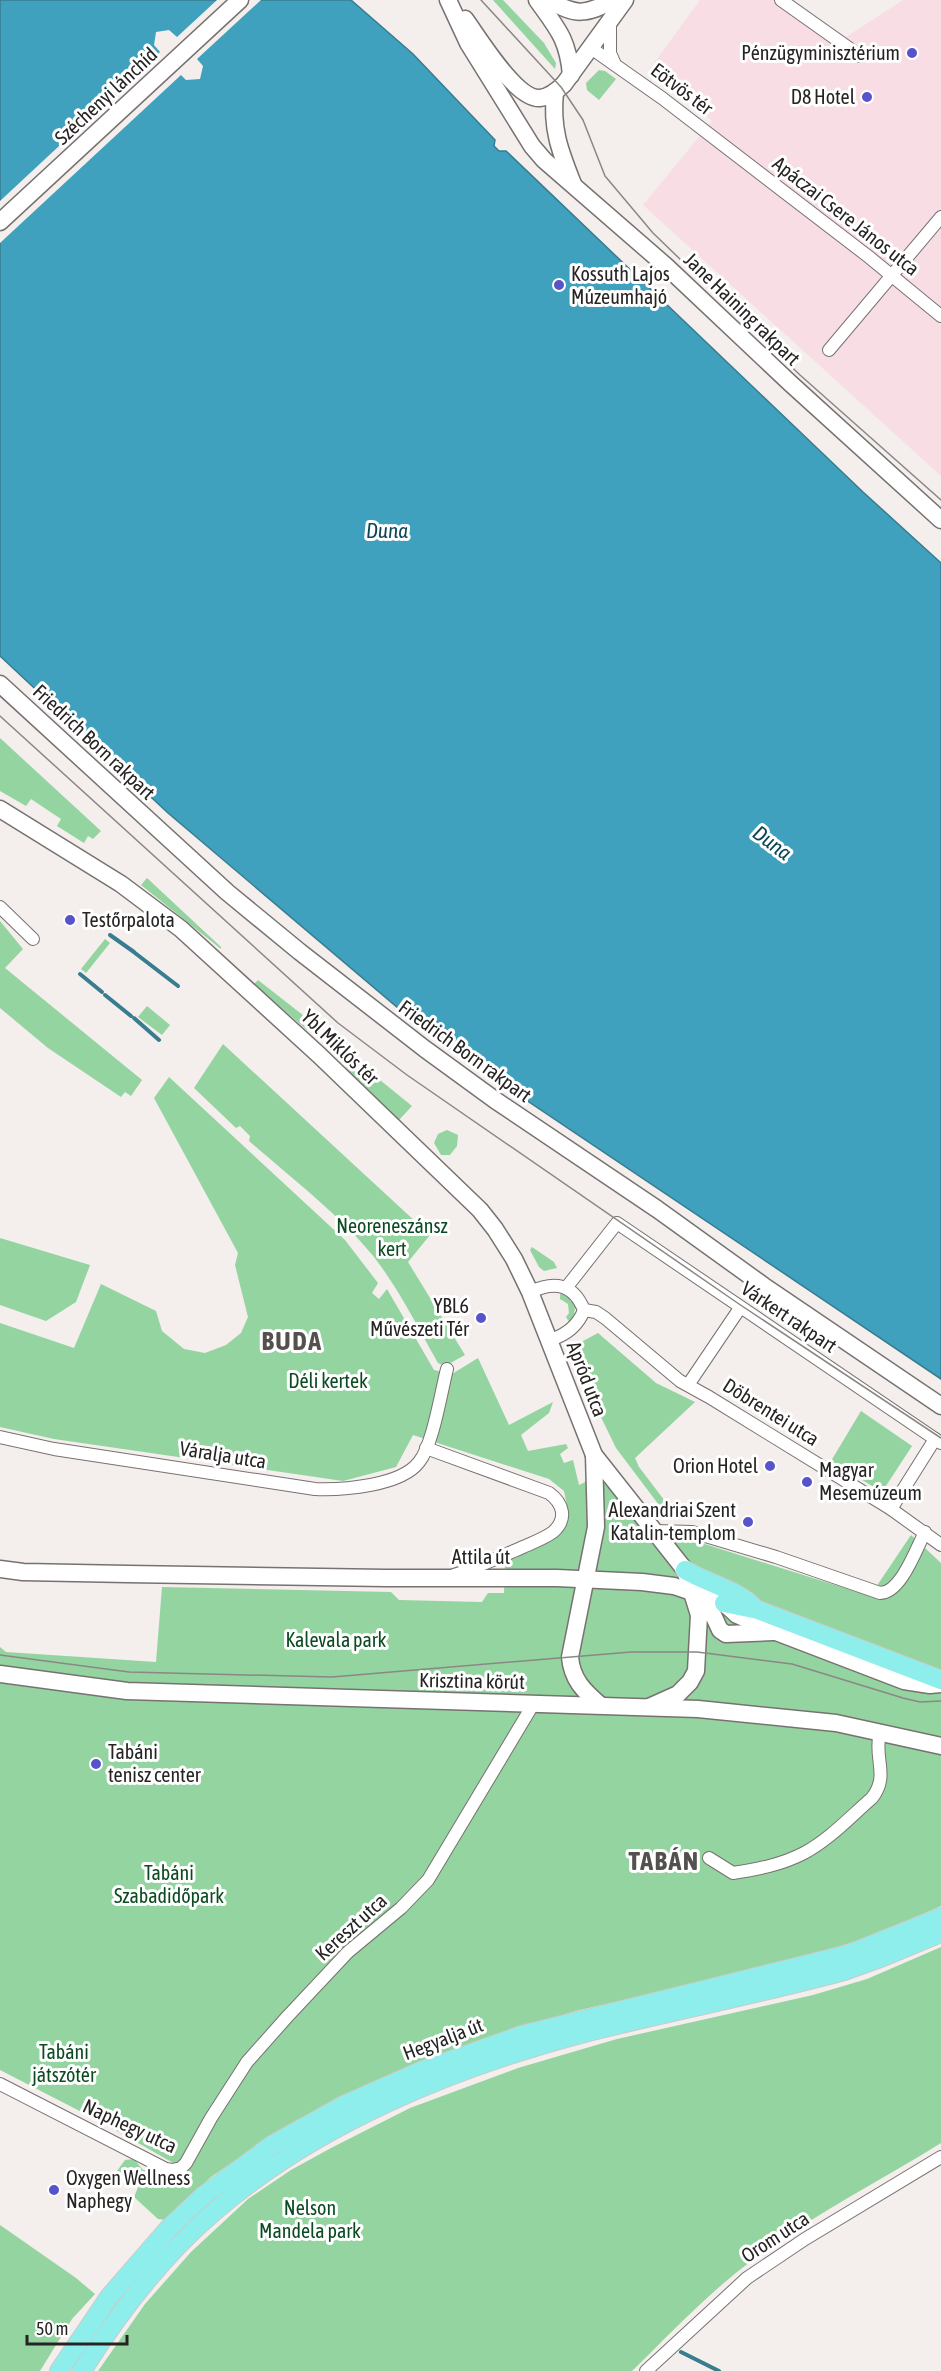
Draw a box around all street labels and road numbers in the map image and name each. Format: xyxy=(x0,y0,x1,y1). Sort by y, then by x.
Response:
street label: Széchenyi lánchíd xyxy=(50,42,162,149)
street label: Eötvös tér xyxy=(647,58,719,120)
street label: Apáczai Csere János utca xyxy=(769,151,924,280)
street label: Jane Haining rakpart xyxy=(680,248,805,370)
street label: Friedrich Born rakpart xyxy=(29,679,160,804)
street label: Friedrich Born rakpart xyxy=(395,995,536,1106)
street label: Ybl Miklós tér xyxy=(297,1004,384,1090)
street label: Várkert rakpart xyxy=(737,1276,841,1357)
street label: Apród utca xyxy=(563,1338,612,1420)
street label: Döbrentei utca xyxy=(719,1373,823,1450)
street label: Váralja utca xyxy=(178,1436,268,1473)
street label: Attila út xyxy=(452,1545,511,1568)
street label: Krisztina körút xyxy=(419,1668,525,1693)
street label: Kereszt utca xyxy=(310,1889,391,1965)
street label: Hegyalja út xyxy=(399,2013,486,2064)
street label: Naphegy utca xyxy=(80,2094,181,2157)
street label: Orom utca xyxy=(737,2206,813,2267)

